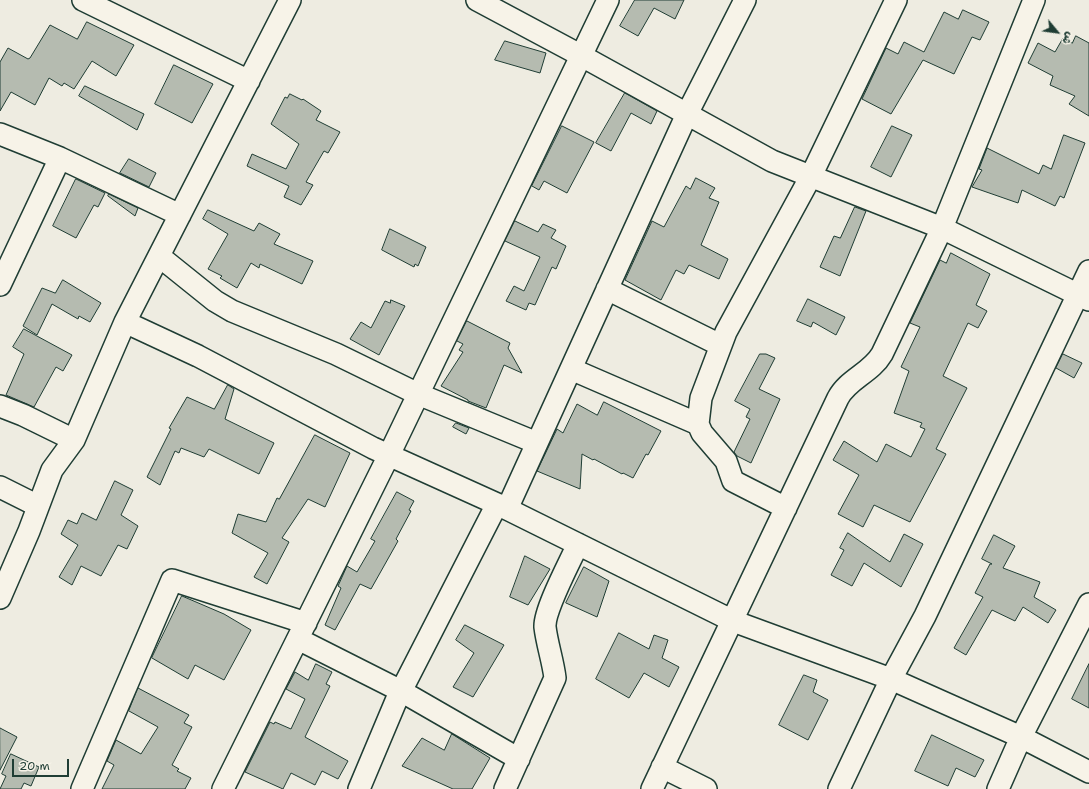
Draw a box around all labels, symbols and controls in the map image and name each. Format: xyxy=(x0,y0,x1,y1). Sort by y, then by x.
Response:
north arrow xyxy=(1037,12,1077,52)
text: ش xyxy=(1058,29,1077,47)
scale bar xyxy=(14,751,71,777)
text: 20 m xyxy=(19,758,50,774)

